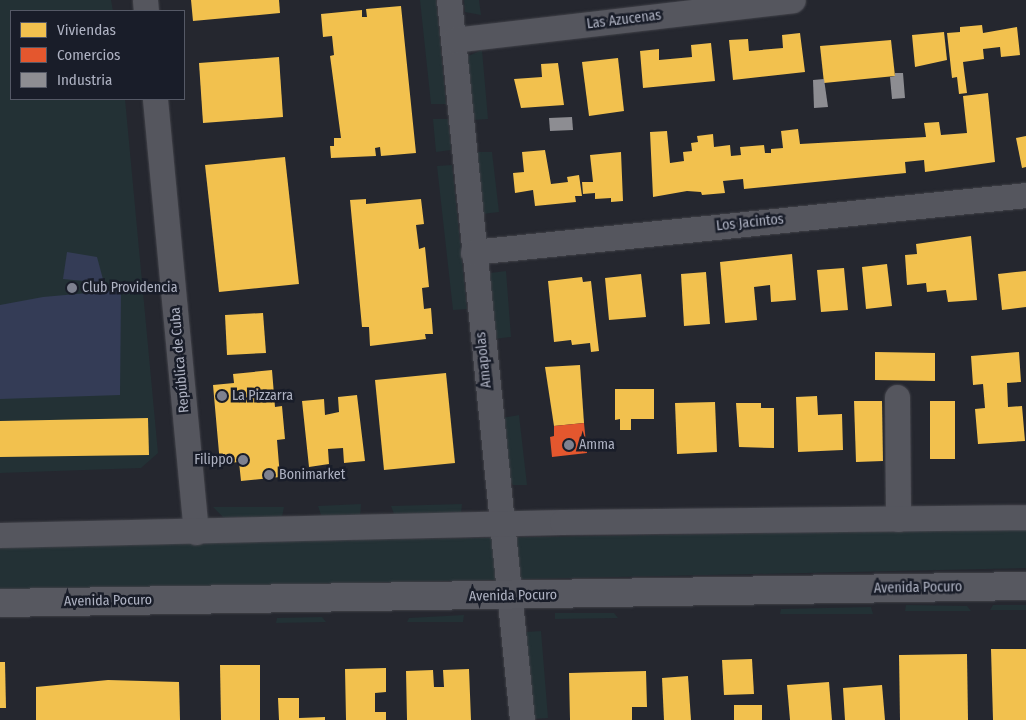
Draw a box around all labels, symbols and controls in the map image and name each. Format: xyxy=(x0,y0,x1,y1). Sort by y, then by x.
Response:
street label: Las Azucenas xyxy=(586,7,662,33)
legend xyxy=(10,10,185,100)
text: Viviendas xyxy=(57,21,116,39)
text: Comercios xyxy=(57,46,120,64)
text: Industria xyxy=(57,71,112,89)
street label: Los Jacintos xyxy=(715,211,785,235)
place label: Club Providencia xyxy=(82,280,178,296)
marker: Club Providencia xyxy=(66,282,78,294)
street label: República de Cuba xyxy=(167,307,193,413)
street label: Amapolas xyxy=(473,331,495,389)
place label: La Pizzarra xyxy=(232,388,293,404)
marker: La Pizzarra xyxy=(216,390,228,402)
place label: Amma xyxy=(579,437,615,453)
marker: Amma xyxy=(563,439,575,451)
place label: Filippo xyxy=(194,452,233,468)
marker: Filippo xyxy=(237,454,249,466)
place label: Bonimarket xyxy=(279,467,345,483)
marker: Bonimarket xyxy=(263,469,275,481)
street label: Avenida Pocuro xyxy=(874,579,962,597)
street label: Avenida Pocuro xyxy=(469,587,557,605)
street label: Avenida Pocuro xyxy=(64,592,152,610)

